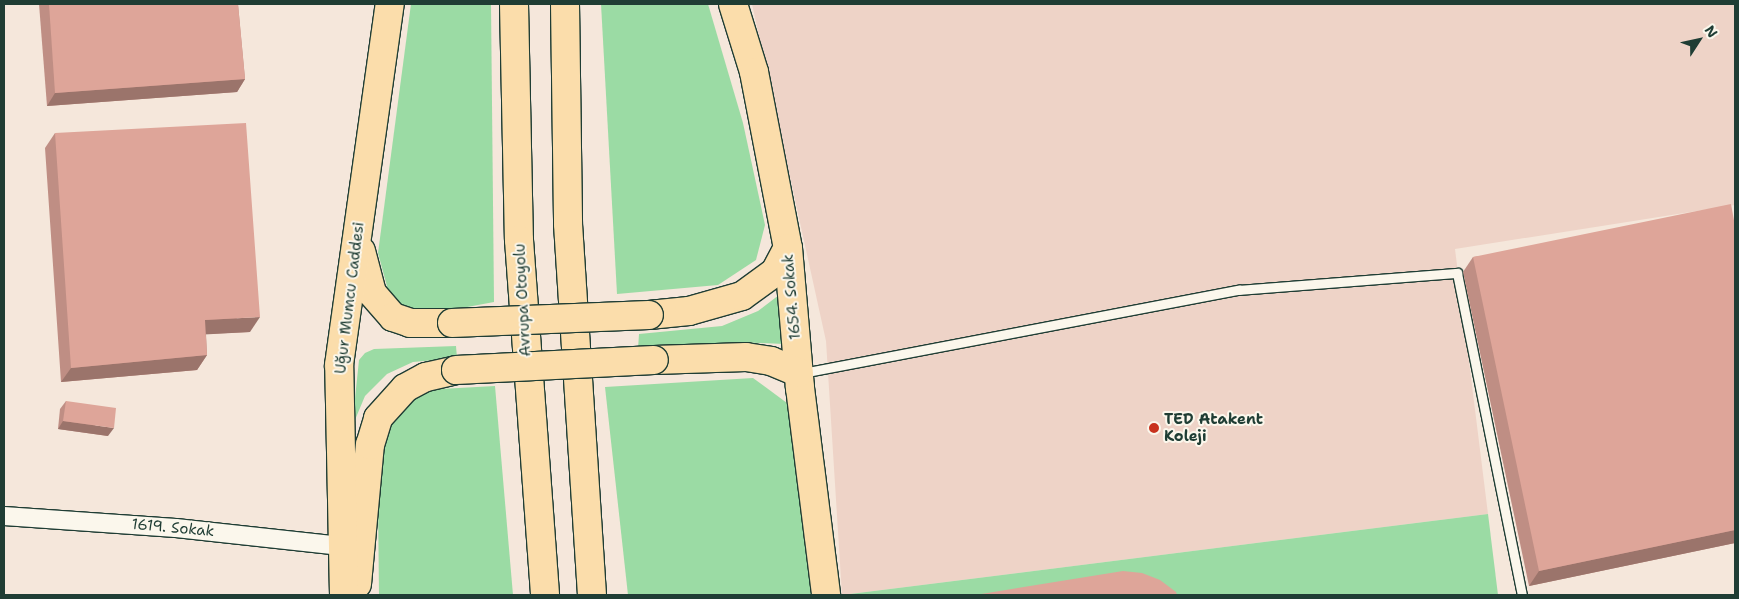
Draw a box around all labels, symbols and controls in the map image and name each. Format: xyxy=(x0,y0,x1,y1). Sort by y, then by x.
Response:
north arrow xyxy=(1674,15,1724,65)
text: N xyxy=(1701,22,1722,41)
street label: Uğur Mumcu Caddesi xyxy=(332,221,368,375)
street label: Avrupa Otoyolu xyxy=(511,243,535,357)
street label: 1654. Sokak xyxy=(779,253,805,341)
place label: TED Atakent Koleji xyxy=(1164,410,1263,445)
marker: TED Atakent Koleji xyxy=(1148,422,1160,434)
street label: 1619. Sokak xyxy=(131,515,215,541)

